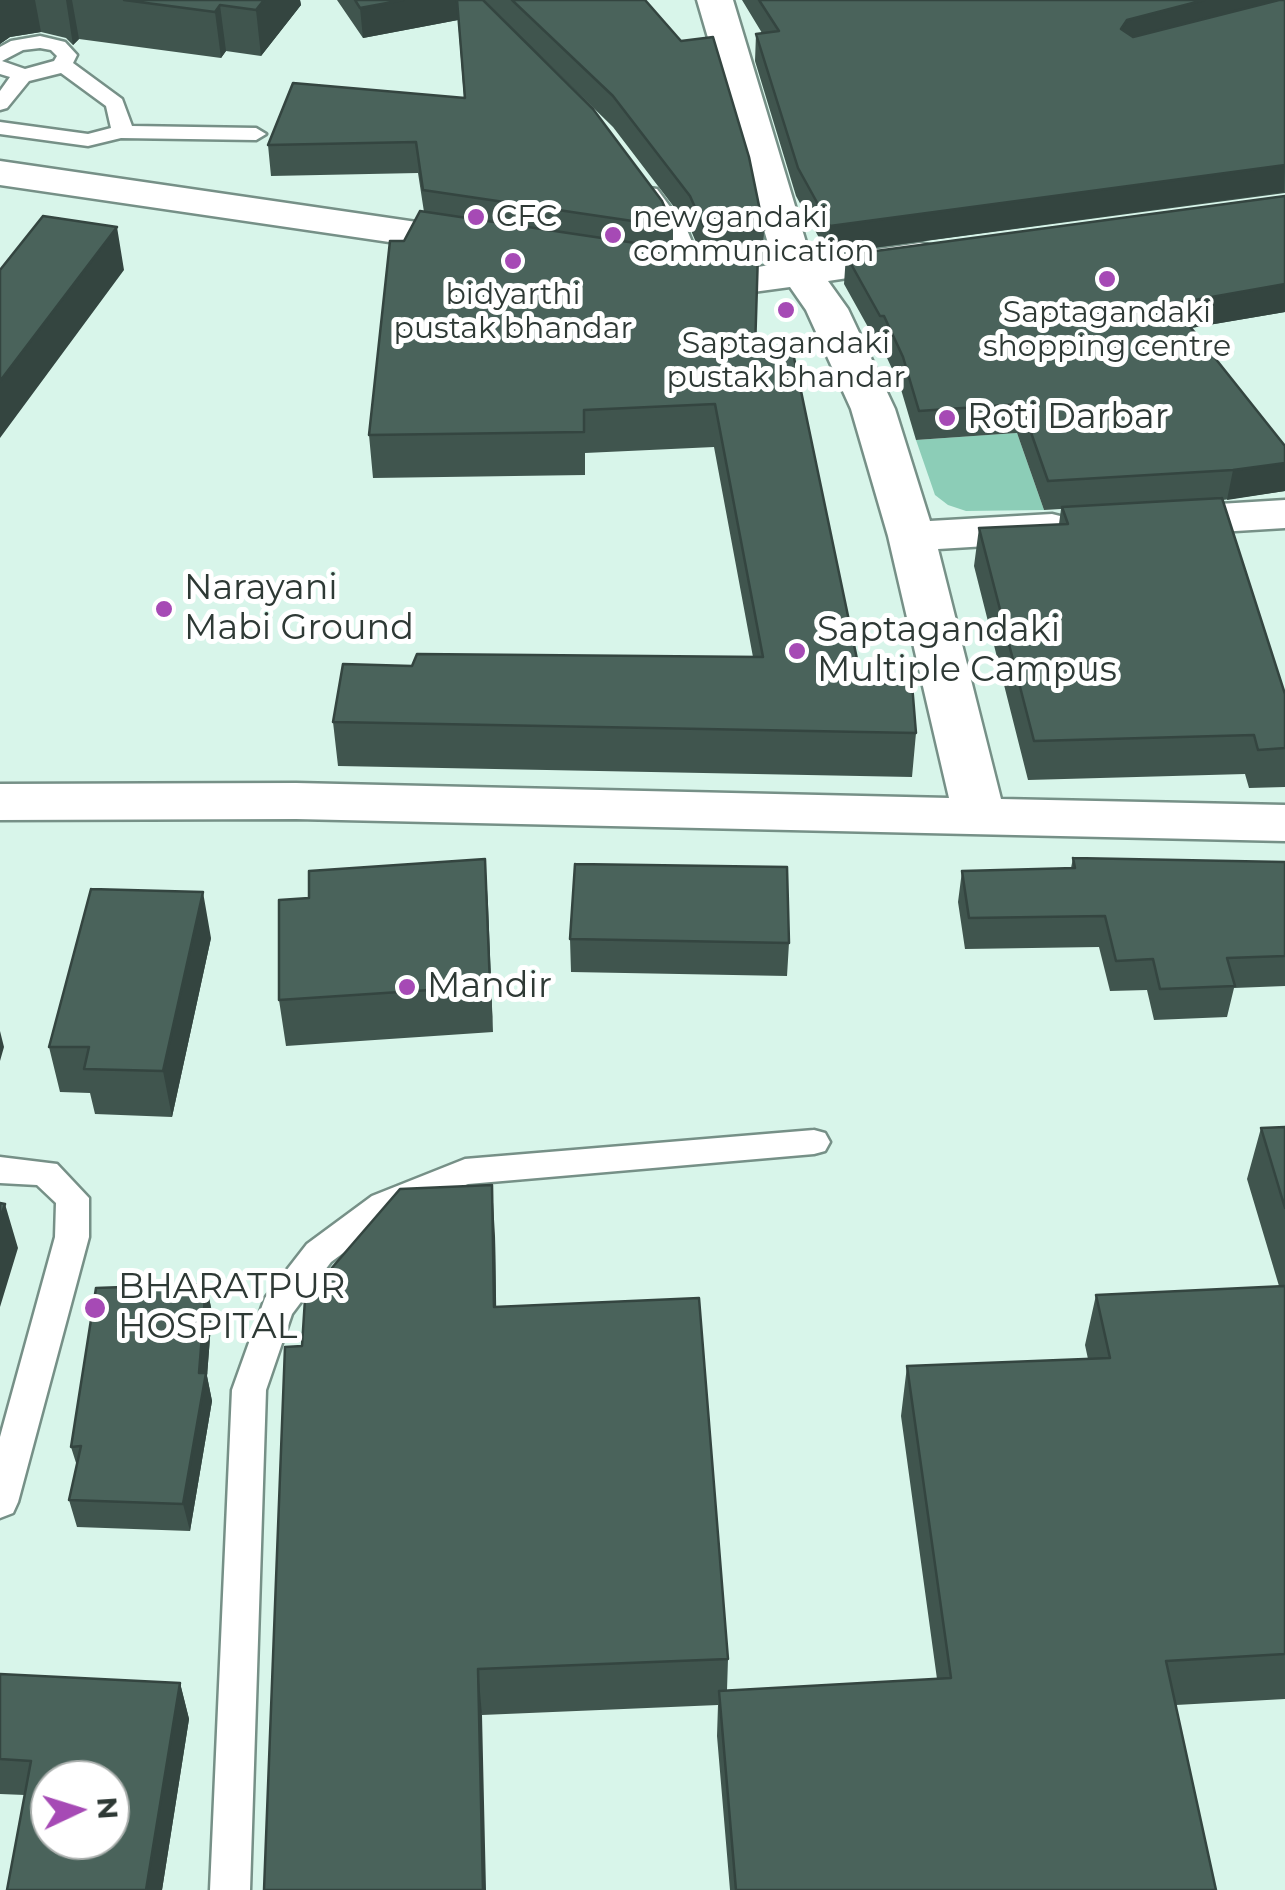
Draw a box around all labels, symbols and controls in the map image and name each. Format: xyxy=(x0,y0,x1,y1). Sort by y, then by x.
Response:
place label: CFC xyxy=(496,199,557,235)
place label: new gandaki communication xyxy=(633,200,875,270)
marker: CFC xyxy=(465,206,487,228)
marker: new gandaki communication xyxy=(602,224,624,246)
marker: bidyarthi pustak bhandar xyxy=(502,250,524,272)
marker: Saptagandaki shopping centre xyxy=(1096,268,1118,290)
place label: bidyarthi pustak bhandar xyxy=(394,277,632,348)
place label: Saptagandaki shopping centre xyxy=(983,295,1231,366)
marker: Saptagandaki pustak bhandar xyxy=(775,299,797,321)
place label: Saptagandaki pustak bhandar xyxy=(667,326,905,396)
place label: Roti Darbar xyxy=(967,397,1169,439)
marker: Roti Darbar xyxy=(936,407,958,429)
place label: Narayani Mabi Ground xyxy=(184,568,414,650)
marker: Narayani Mabi Ground xyxy=(153,598,175,620)
place label: Saptagandaki Multiple Campus xyxy=(817,610,1117,692)
marker: Saptagandaki Multiple Campus xyxy=(786,640,808,662)
place label: Mandir xyxy=(427,966,552,1008)
marker: Mandir xyxy=(396,976,418,998)
place label: BHARATPUR HOSPITAL xyxy=(118,1267,345,1349)
marker: BHARATPUR HOSPITAL xyxy=(82,1295,108,1321)
north arrow xyxy=(30,1760,130,1860)
text: N xyxy=(90,1796,126,1821)

